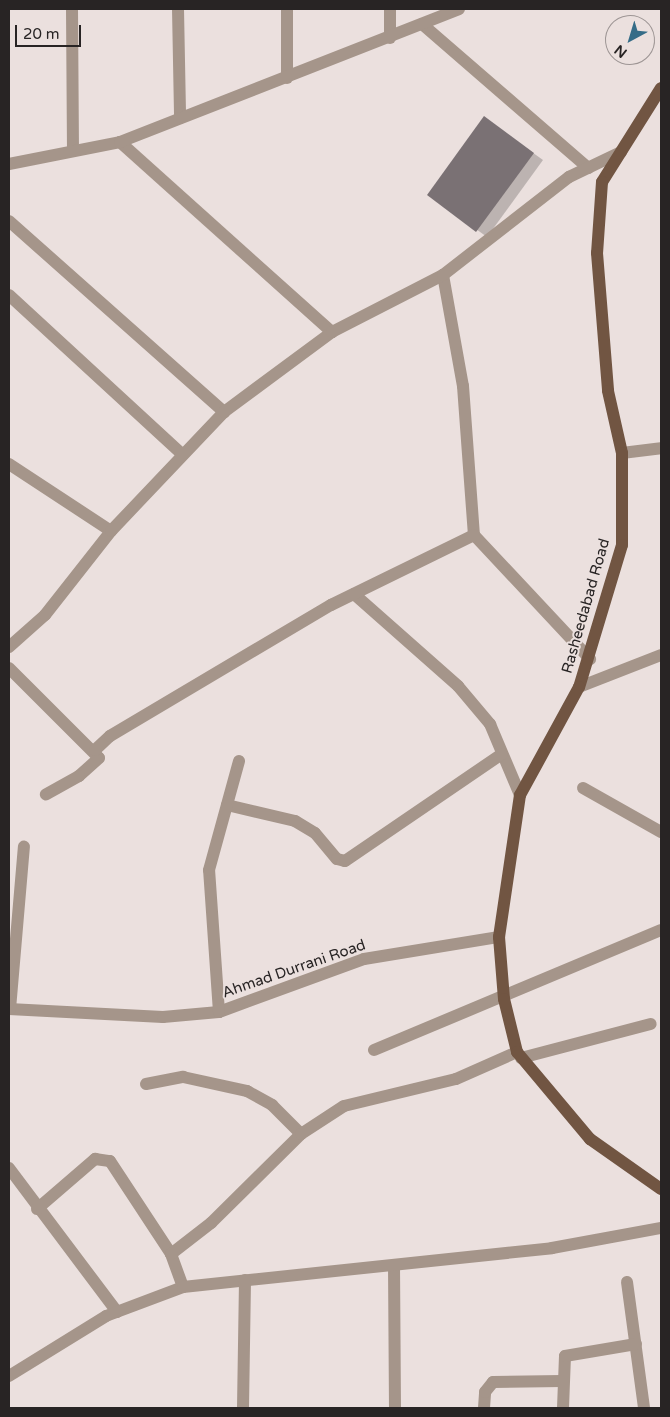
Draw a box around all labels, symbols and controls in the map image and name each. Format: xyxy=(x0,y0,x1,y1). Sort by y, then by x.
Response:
scale bar xyxy=(18,15,84,47)
north arrow xyxy=(605,15,655,65)
text: 20 m xyxy=(23,25,60,43)
text: N xyxy=(611,41,631,61)
street label: Rasheedabad Road xyxy=(558,537,614,675)
street label: Ahmad Durrani Road xyxy=(220,936,368,1002)

